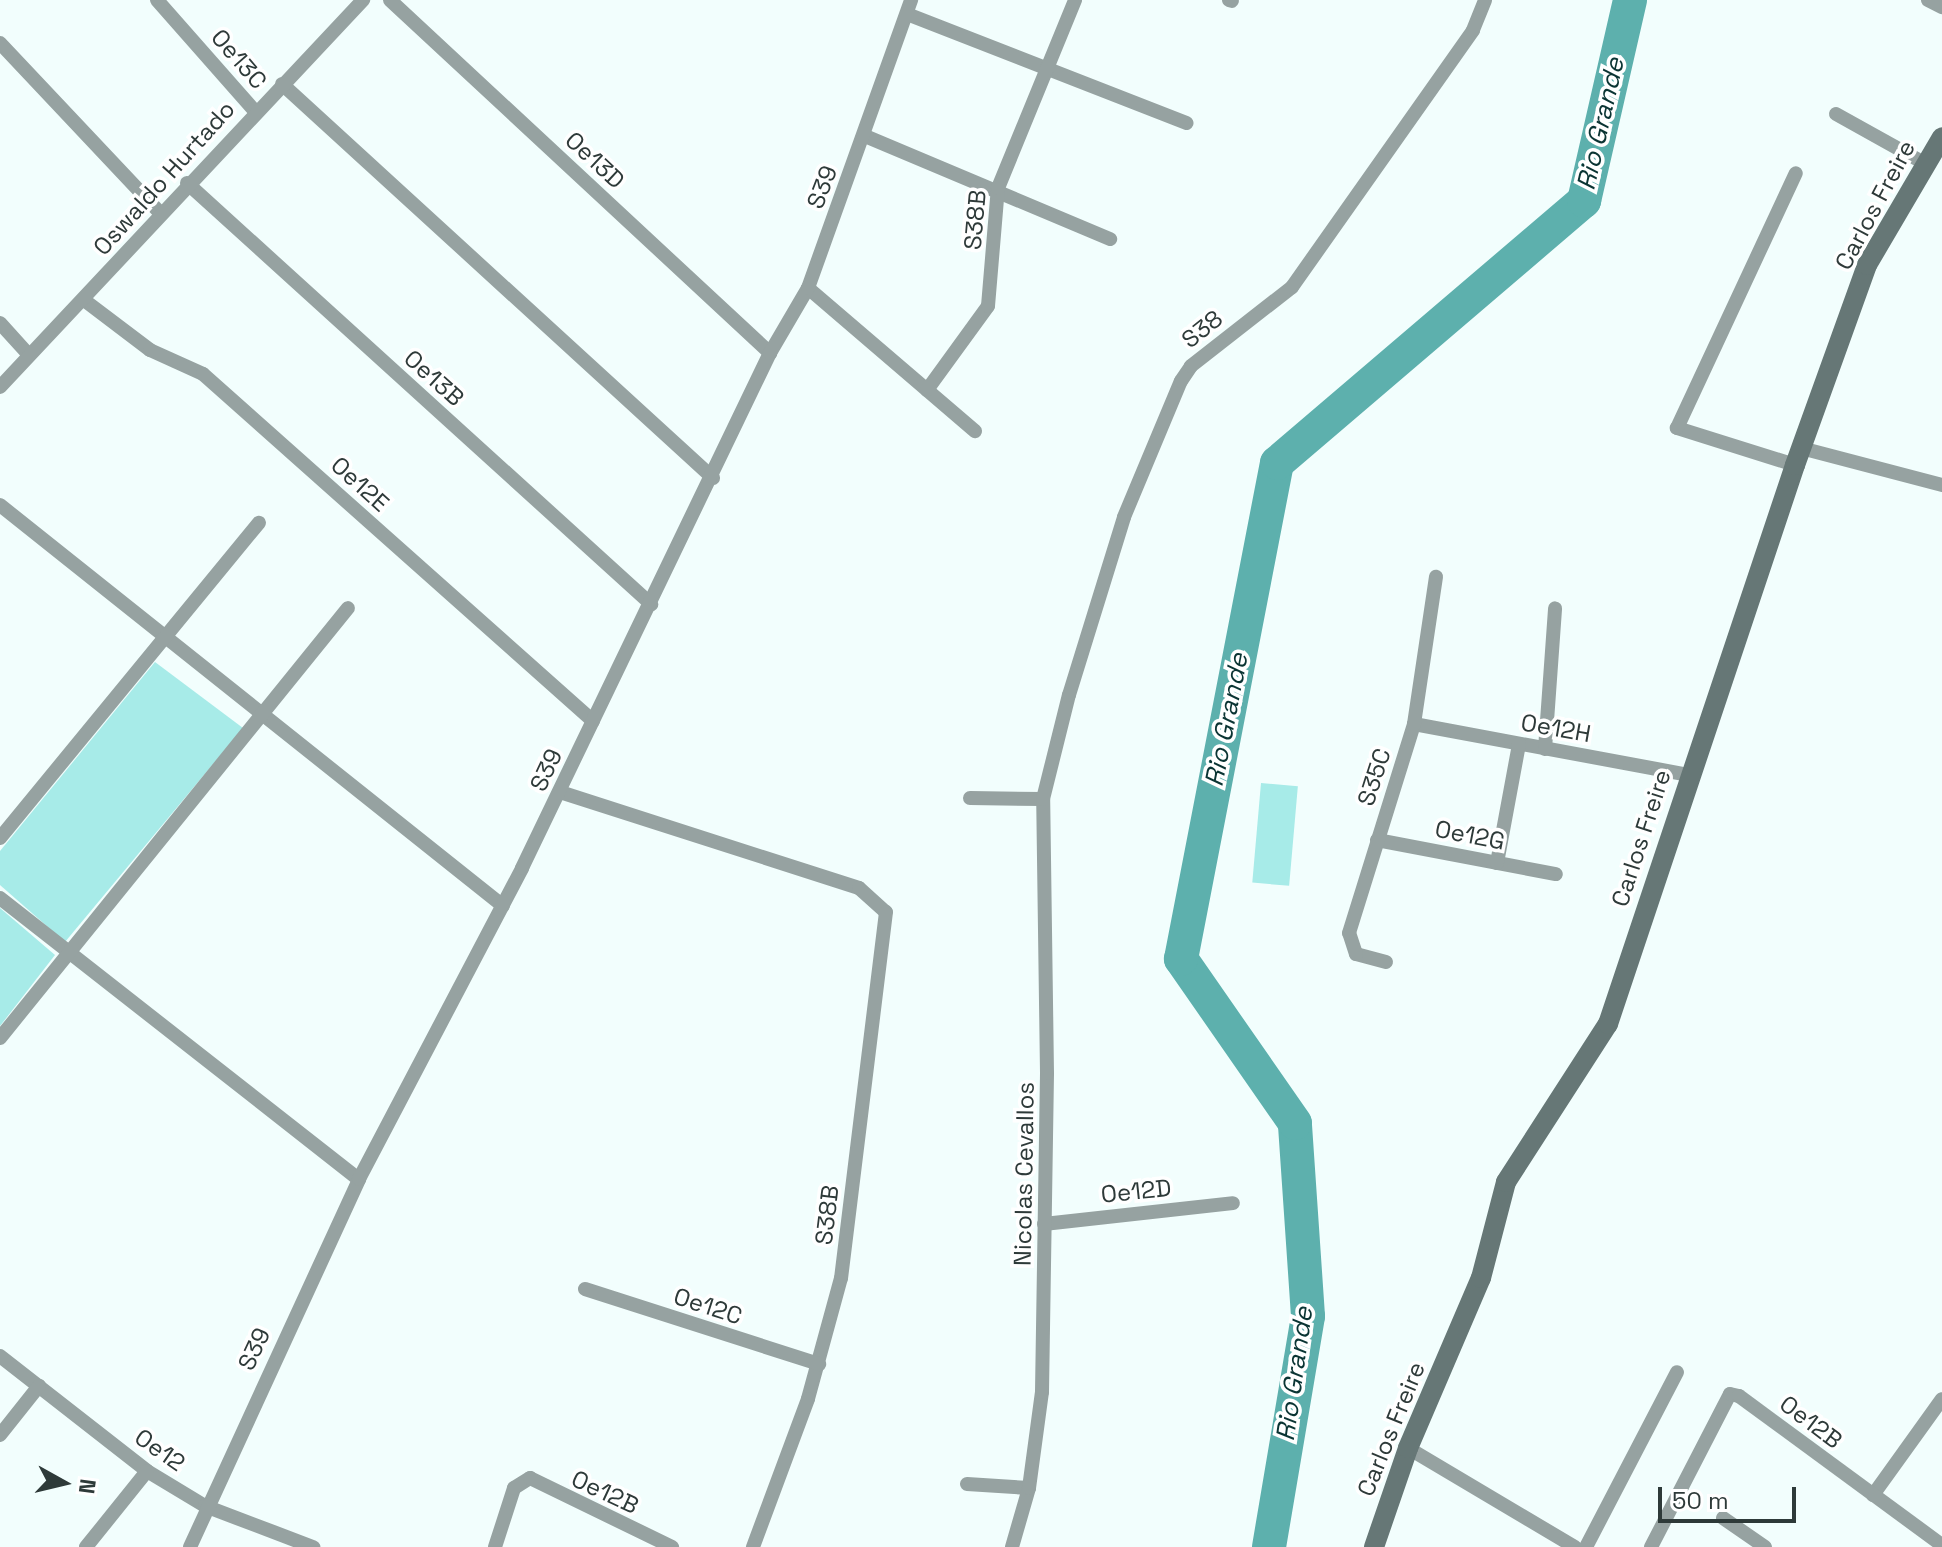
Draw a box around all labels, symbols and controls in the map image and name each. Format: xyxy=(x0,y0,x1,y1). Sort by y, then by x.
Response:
street label: Oe13C xyxy=(205,23,273,95)
water label: Rio Grande xyxy=(1571,55,1631,193)
street label: Oswaldo Hurtado xyxy=(87,95,241,261)
street label: Oe13D xyxy=(559,125,631,195)
street label: Carlos Freire xyxy=(1829,135,1921,275)
street label: S39 xyxy=(801,161,843,213)
street label: S38B xyxy=(958,189,992,251)
street label: S38 xyxy=(1176,304,1228,354)
street label: Oe13B xyxy=(398,344,470,412)
street label: Oe12E xyxy=(325,450,395,518)
water label: Rio Grande xyxy=(1199,651,1255,789)
street label: Oe12H xyxy=(1519,708,1593,748)
street label: S39 xyxy=(524,744,568,796)
street label: S35C xyxy=(1351,744,1397,810)
street label: Carlos Freire xyxy=(1605,766,1677,910)
street label: Oe12G xyxy=(1433,814,1507,856)
street label: Nicolas Cevallos xyxy=(1008,1082,1040,1266)
street label: Oe12D xyxy=(1099,1173,1173,1209)
street label: S38B xyxy=(809,1183,845,1247)
street label: Oe12C xyxy=(670,1281,746,1331)
water label: Rio Grande xyxy=(1270,1305,1320,1443)
street label: S39 xyxy=(232,1323,276,1375)
street label: Carlos Freire xyxy=(1351,1358,1431,1500)
street label: Oe12B xyxy=(1774,1389,1848,1455)
street label: Oe12 xyxy=(129,1422,191,1478)
north arrow xyxy=(24,1443,104,1523)
street label: Oe12B xyxy=(567,1464,643,1520)
scale bar xyxy=(1662,1471,1800,1521)
text: N xyxy=(73,1477,103,1496)
text: 50 m xyxy=(1672,1485,1729,1516)

